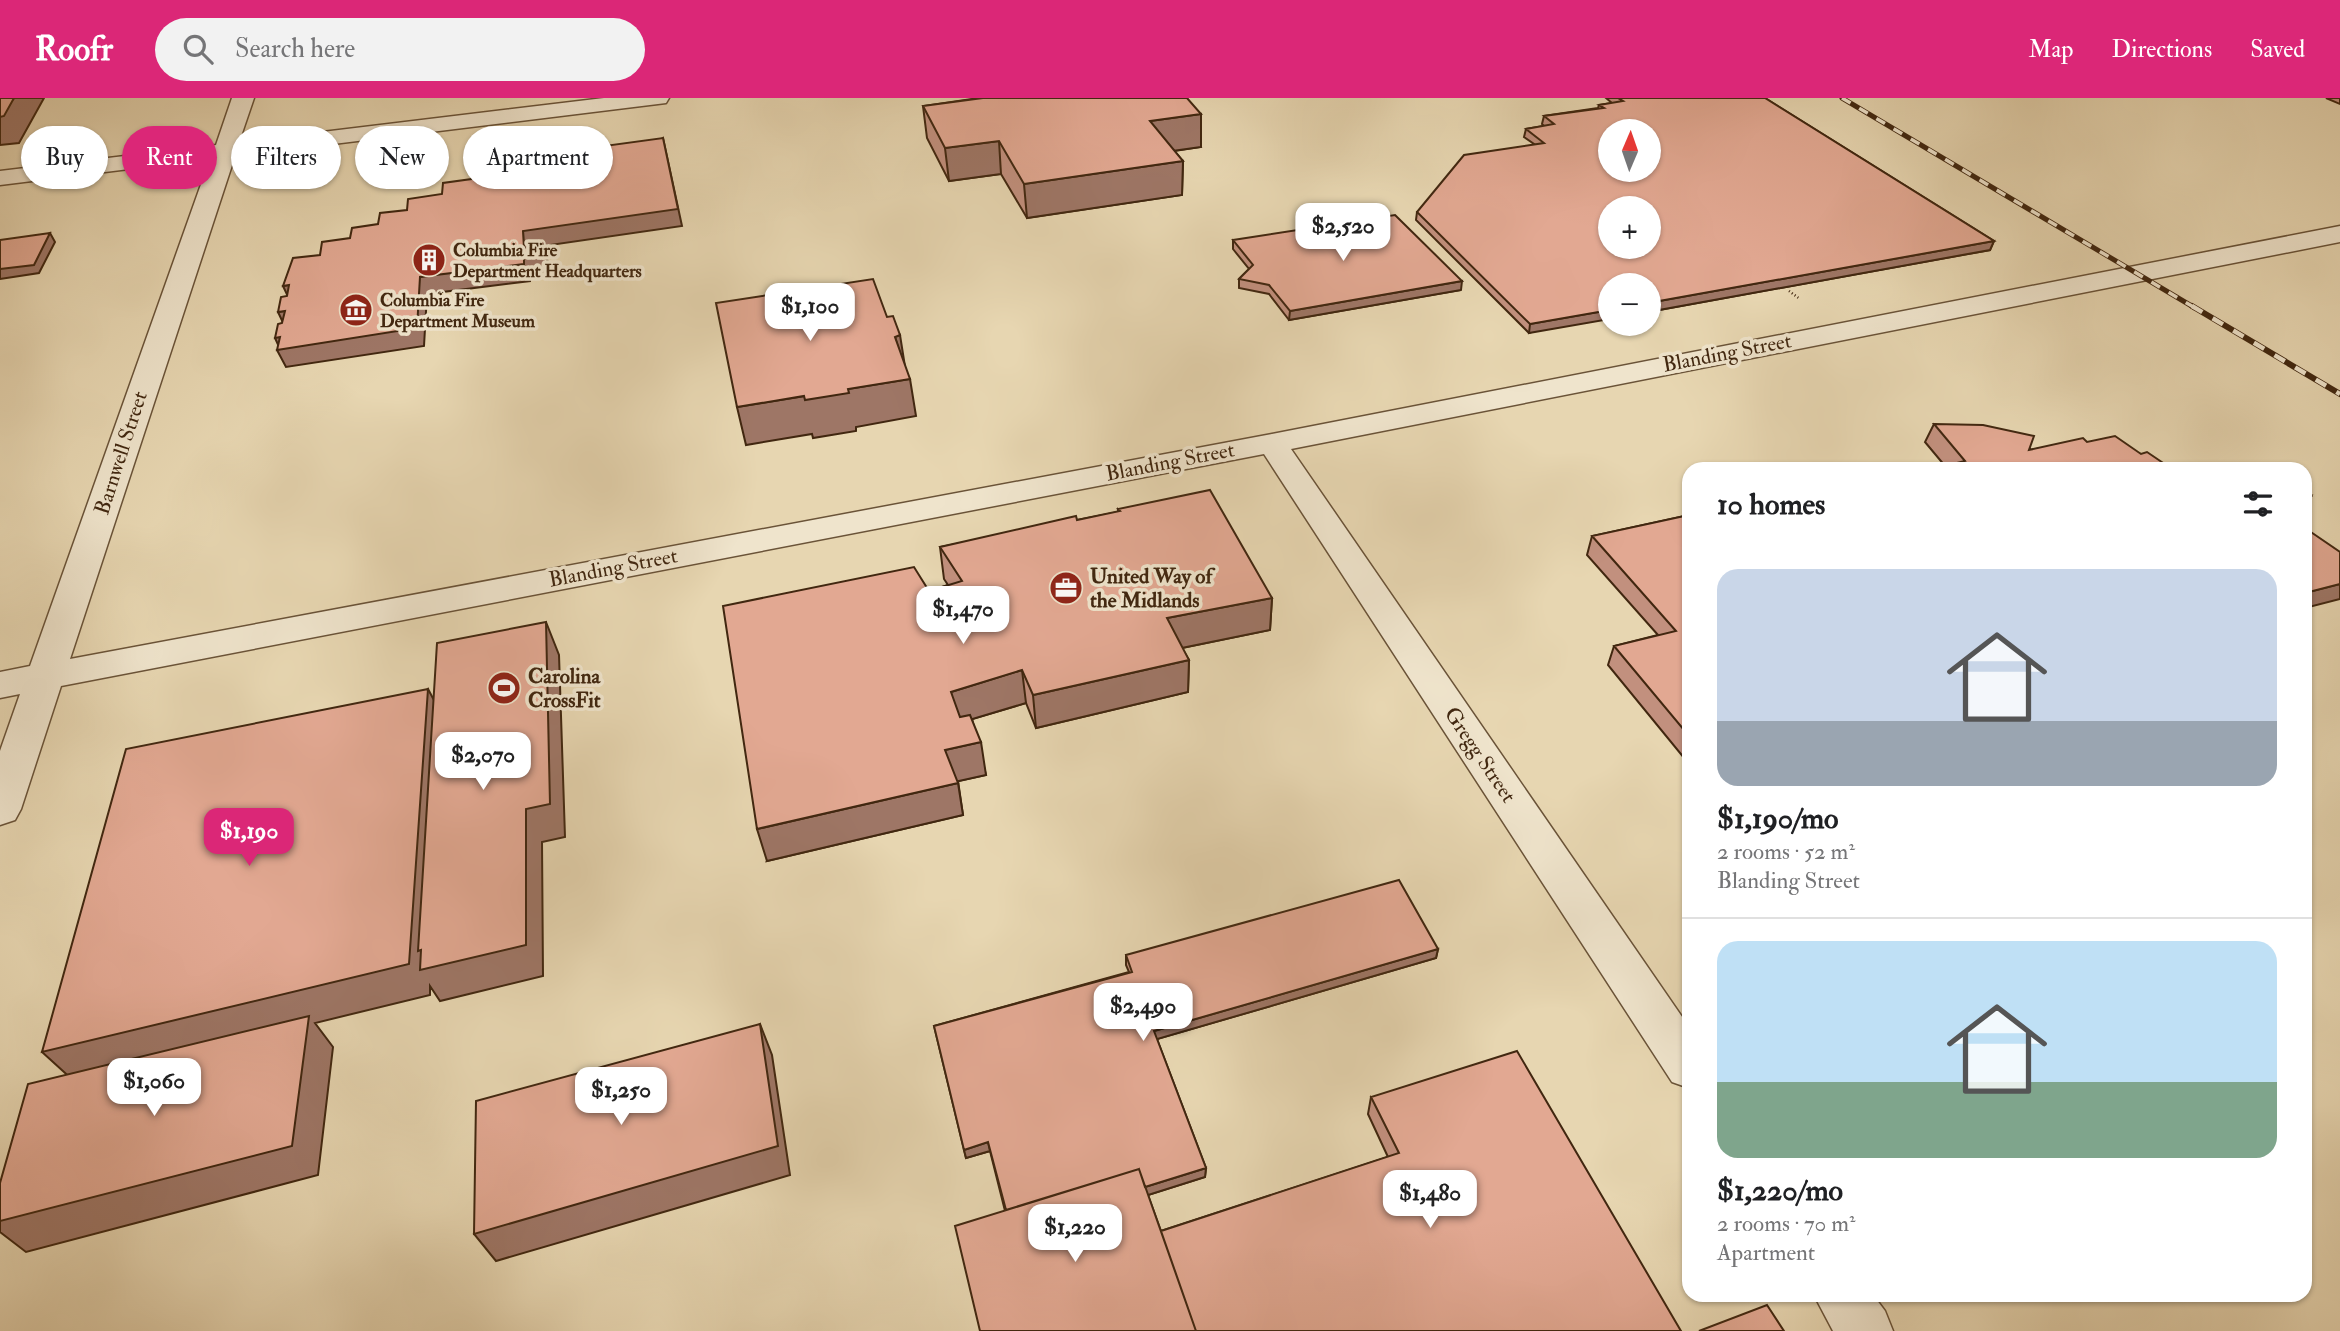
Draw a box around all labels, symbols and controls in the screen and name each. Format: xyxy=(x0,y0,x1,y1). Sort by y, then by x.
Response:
search box xyxy=(155,18,645,81)
text: Roofr xyxy=(35,29,113,70)
icon: search xyxy=(179,30,217,68)
text: Search here xyxy=(235,33,355,65)
text: Map xyxy=(2028,34,2073,65)
text: Directions xyxy=(2111,34,2212,65)
text: Saved xyxy=(2250,34,2305,65)
north arrow xyxy=(1598,119,1661,182)
map controls xyxy=(1598,119,1661,336)
chip: Buy xyxy=(21,126,108,189)
chip: Rent xyxy=(122,126,217,189)
chip: Filters xyxy=(231,126,341,189)
chip: New xyxy=(355,126,449,189)
chip: Apartment xyxy=(463,126,613,189)
button: + xyxy=(1598,196,1661,259)
pin: $2,520 xyxy=(1286,204,1400,263)
text: $2,520 xyxy=(1311,211,1375,240)
place label: Columbia Fire Department Headquarters xyxy=(453,239,642,283)
building icon: Columbia Fire Department Headquarters xyxy=(410,241,448,279)
button: − xyxy=(1598,273,1661,336)
pin: $1,100 xyxy=(753,284,867,343)
place label: Columbia Fire Department Museum xyxy=(380,289,536,333)
museum icon: Columbia Fire Department Museum xyxy=(337,291,375,329)
text: $1,100 xyxy=(781,291,839,320)
street label: Blanding Street xyxy=(1660,327,1794,379)
street label: Barnwell Street xyxy=(88,388,154,518)
street label: Blanding Street xyxy=(1103,436,1237,488)
icon: filters xyxy=(2239,485,2277,523)
text: 10 homes xyxy=(1717,486,1825,523)
street label: Blanding Street xyxy=(546,542,680,594)
place label: United Way of the Midlands xyxy=(1090,563,1215,614)
office icon: United Way of the Midlands xyxy=(1047,569,1085,607)
pin: $1,470 xyxy=(906,587,1020,646)
text: $1,470 xyxy=(932,594,994,623)
icon: home xyxy=(1934,614,2060,740)
place label: Carolina CrossFit xyxy=(528,663,601,714)
sports icon: Carolina CrossFit xyxy=(485,669,523,707)
street label: Gregg Street xyxy=(1438,702,1522,808)
pin: $2,070 xyxy=(426,732,540,792)
text: $2,070 xyxy=(451,740,515,769)
text: $1,190/mo xyxy=(1717,800,1839,837)
pin: $1,190 xyxy=(192,808,306,868)
text: $1,190 xyxy=(220,816,278,845)
text: 2 rooms · 52 m² xyxy=(1717,837,1855,866)
text: Blanding Street xyxy=(1717,866,1860,895)
pin: $2,490 xyxy=(1086,984,1200,1043)
icon: home xyxy=(1934,986,2060,1112)
text: $2,490 xyxy=(1110,991,1176,1020)
pin: $1,060 xyxy=(97,1058,211,1118)
text: $1,060 xyxy=(123,1066,185,1095)
pin: $1,250 xyxy=(564,1068,678,1127)
text: $1,250 xyxy=(591,1075,651,1104)
pin: $1,480 xyxy=(1373,1170,1487,1230)
text: $1,220/mo xyxy=(1717,1172,1843,1209)
text: $1,480 xyxy=(1399,1178,1461,1207)
pin: $1,220 xyxy=(1018,1204,1132,1264)
text: 2 rooms · 70 m² xyxy=(1717,1209,1856,1238)
text: $1,220 xyxy=(1044,1212,1106,1241)
text: Apartment xyxy=(1717,1238,1815,1267)

